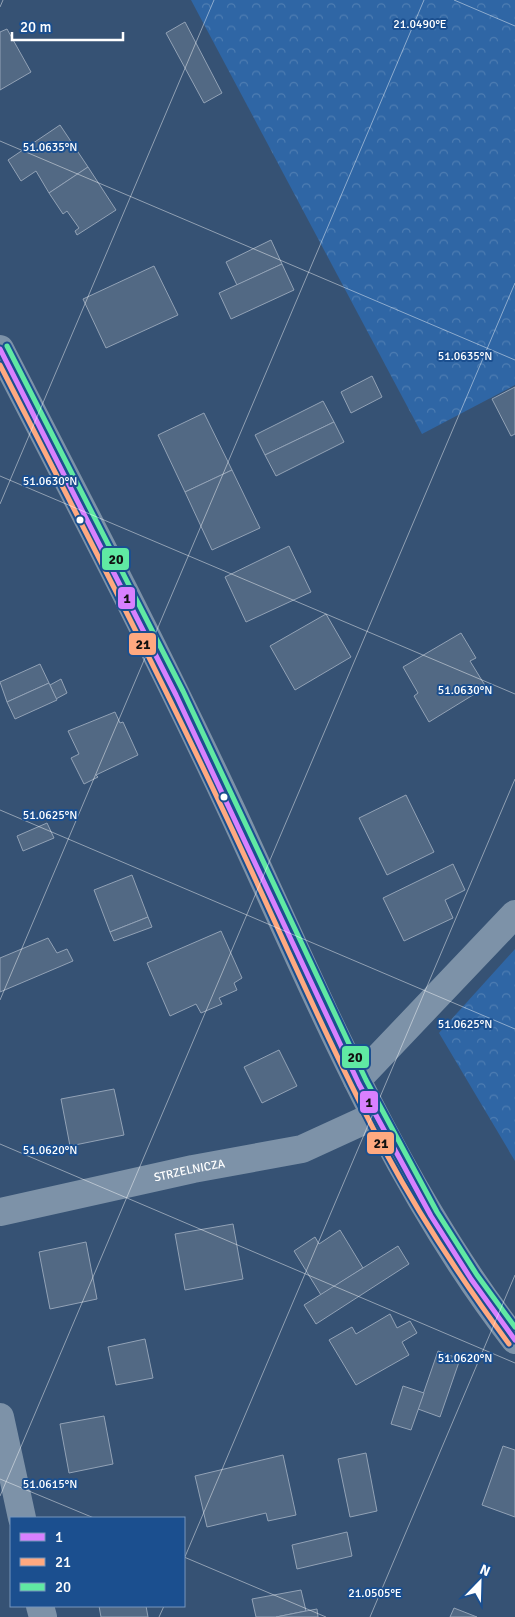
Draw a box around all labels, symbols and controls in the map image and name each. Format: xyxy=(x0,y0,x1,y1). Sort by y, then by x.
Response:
scale bar xyxy=(12,10,124,42)
text: 21.0490°E xyxy=(393,17,447,32)
text: 20 m xyxy=(20,18,51,36)
text: 51.0635°N xyxy=(23,140,77,155)
text: 51.0635°N xyxy=(438,349,492,364)
text: 51.0630°N xyxy=(23,474,77,489)
unlabelled marker xyxy=(75,515,85,525)
line badge: 20 xyxy=(101,547,130,571)
text: 20 xyxy=(108,551,124,568)
line badge: 1 xyxy=(117,586,136,610)
text: 1 xyxy=(123,590,131,607)
line badge: 21 xyxy=(128,632,157,656)
text: 21 xyxy=(135,636,151,653)
text: 51.0630°N xyxy=(438,683,492,698)
unlabelled marker xyxy=(219,792,229,802)
text: 51.0625°N xyxy=(23,808,77,823)
text: 51.0625°N xyxy=(438,1017,492,1032)
line badge: 20 xyxy=(341,1045,370,1069)
text: 20 xyxy=(347,1049,363,1066)
line badge: 1 xyxy=(359,1090,379,1114)
text: 1 xyxy=(365,1094,373,1111)
line badge: 21 xyxy=(366,1131,395,1155)
text: 21 xyxy=(373,1135,389,1152)
text: 51.0620°N xyxy=(23,1143,77,1158)
street label: STRZELNICZA xyxy=(152,1156,227,1185)
text: 51.0620°N xyxy=(438,1351,492,1366)
text: 51.0615°N xyxy=(23,1477,77,1492)
legend xyxy=(10,1517,185,1607)
text: 1 xyxy=(55,1528,63,1546)
text: 21 xyxy=(55,1553,71,1571)
north arrow xyxy=(455,1557,505,1607)
text: N xyxy=(477,1561,493,1580)
text: 20 xyxy=(55,1578,71,1596)
text: 21.0505°E xyxy=(348,1586,402,1601)

